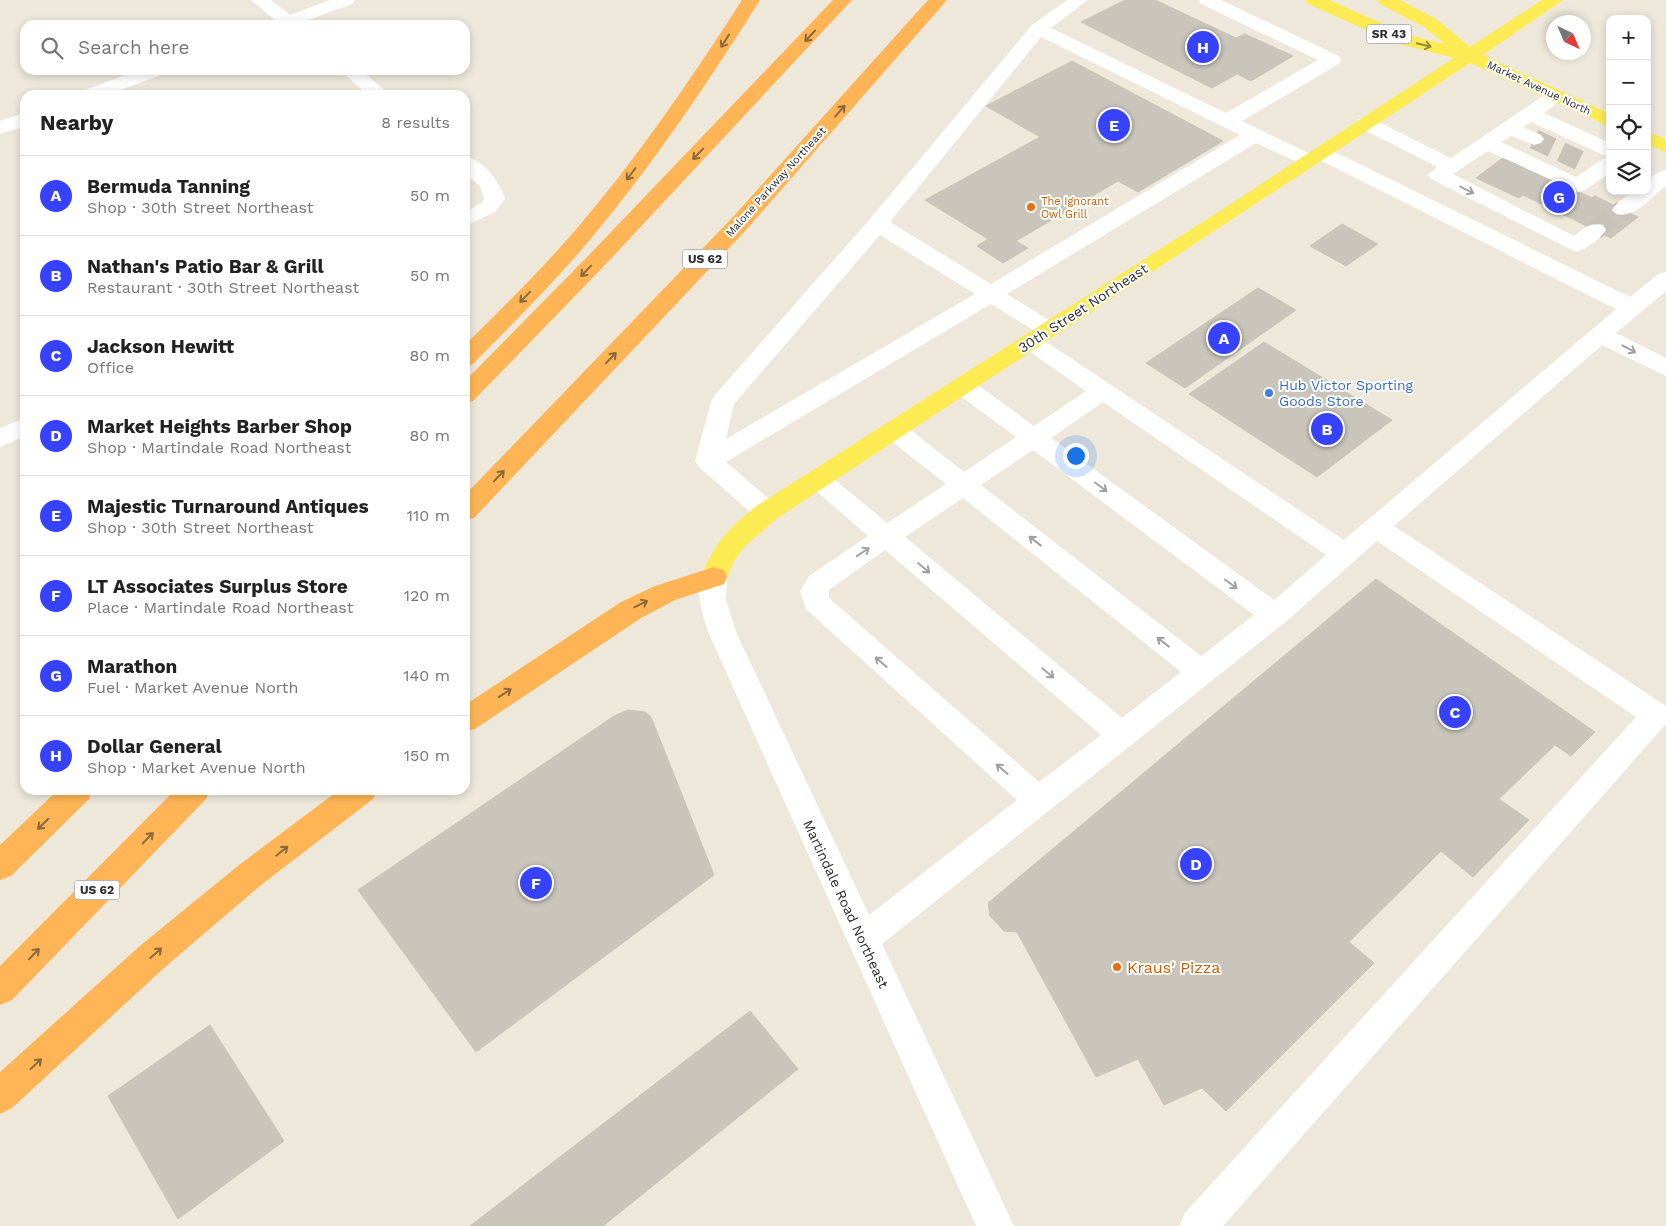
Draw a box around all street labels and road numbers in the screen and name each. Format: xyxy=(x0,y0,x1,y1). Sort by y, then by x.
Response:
road number: SR 43 xyxy=(1366,24,1412,44)
street label: Market Avenue North xyxy=(1485,58,1593,118)
street label: Malone Parkway Northeast xyxy=(723,124,829,240)
road number: US 62 xyxy=(682,250,728,268)
street label: 30th Street Northeast xyxy=(1015,260,1151,356)
street label: Martindale Road Northeast xyxy=(800,817,892,991)
road number: US 62 xyxy=(74,880,120,900)

